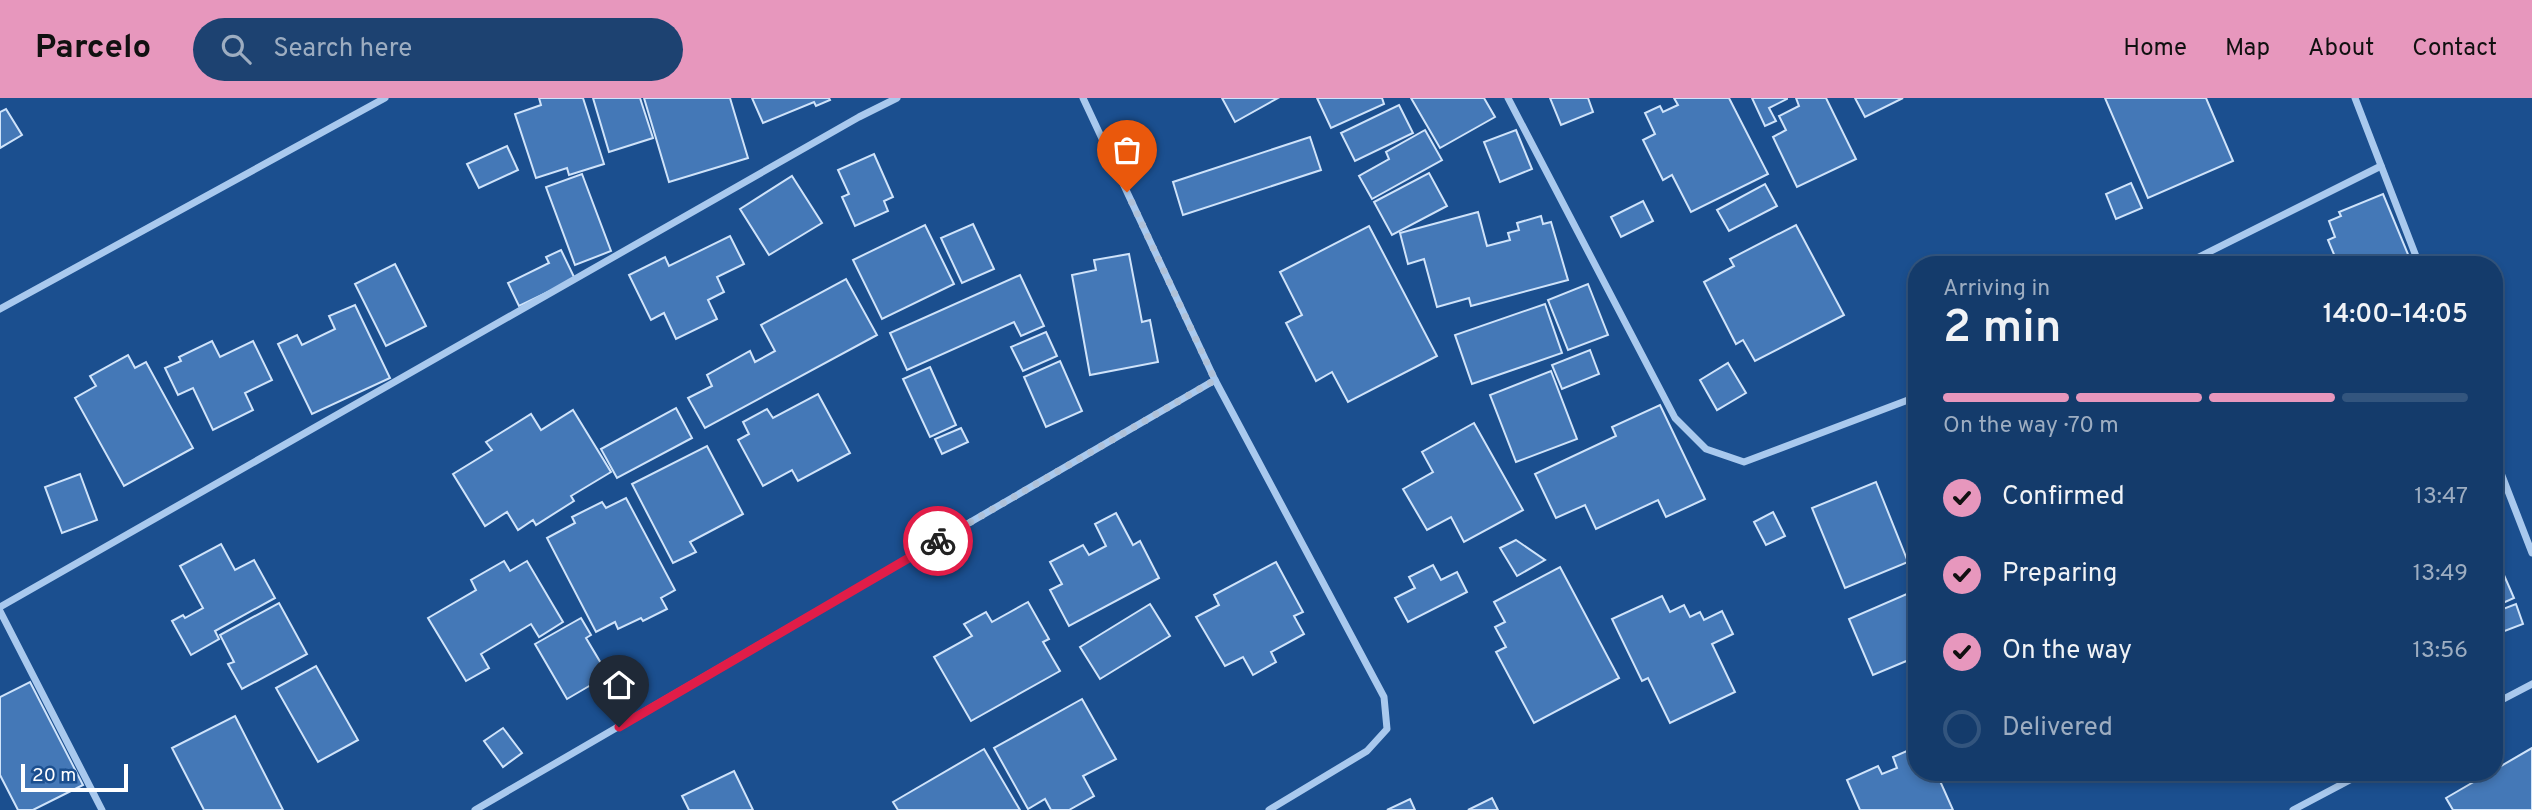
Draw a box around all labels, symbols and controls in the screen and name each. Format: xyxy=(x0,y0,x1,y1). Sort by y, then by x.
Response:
search box xyxy=(193,18,683,81)
text: Parcelo xyxy=(35,28,151,70)
icon: search xyxy=(217,30,255,68)
text: Search here xyxy=(273,33,412,66)
text: Home xyxy=(2123,34,2187,64)
text: Map xyxy=(2225,34,2270,64)
text: About xyxy=(2308,34,2374,64)
text: Contact xyxy=(2412,34,2497,64)
pin xyxy=(1097,120,1157,192)
icon: bag xyxy=(1108,131,1146,169)
text: Arriving in xyxy=(1943,275,2050,304)
text: 14:00–14:05 xyxy=(2323,299,2468,332)
text: 2 min xyxy=(1943,300,2062,359)
text: On the way · 70 m xyxy=(1943,412,2119,441)
icon: check xyxy=(1943,479,1981,517)
text: Confirmed xyxy=(2002,481,2125,514)
text: 13:47 xyxy=(2414,483,2468,512)
courier xyxy=(903,506,973,576)
icon: bike xyxy=(919,522,957,560)
icon: check xyxy=(1943,556,1981,594)
text: Preparing xyxy=(2002,558,2117,591)
text: 13:49 xyxy=(2413,560,2468,589)
icon: check xyxy=(1943,633,1981,671)
text: On the way xyxy=(2002,635,2132,668)
text: 13:56 xyxy=(2412,637,2468,666)
pin xyxy=(589,655,649,727)
icon: home xyxy=(600,666,638,704)
text: Delivered xyxy=(2002,712,2113,745)
scale bar xyxy=(21,761,128,793)
text: 20 m xyxy=(32,764,76,788)

